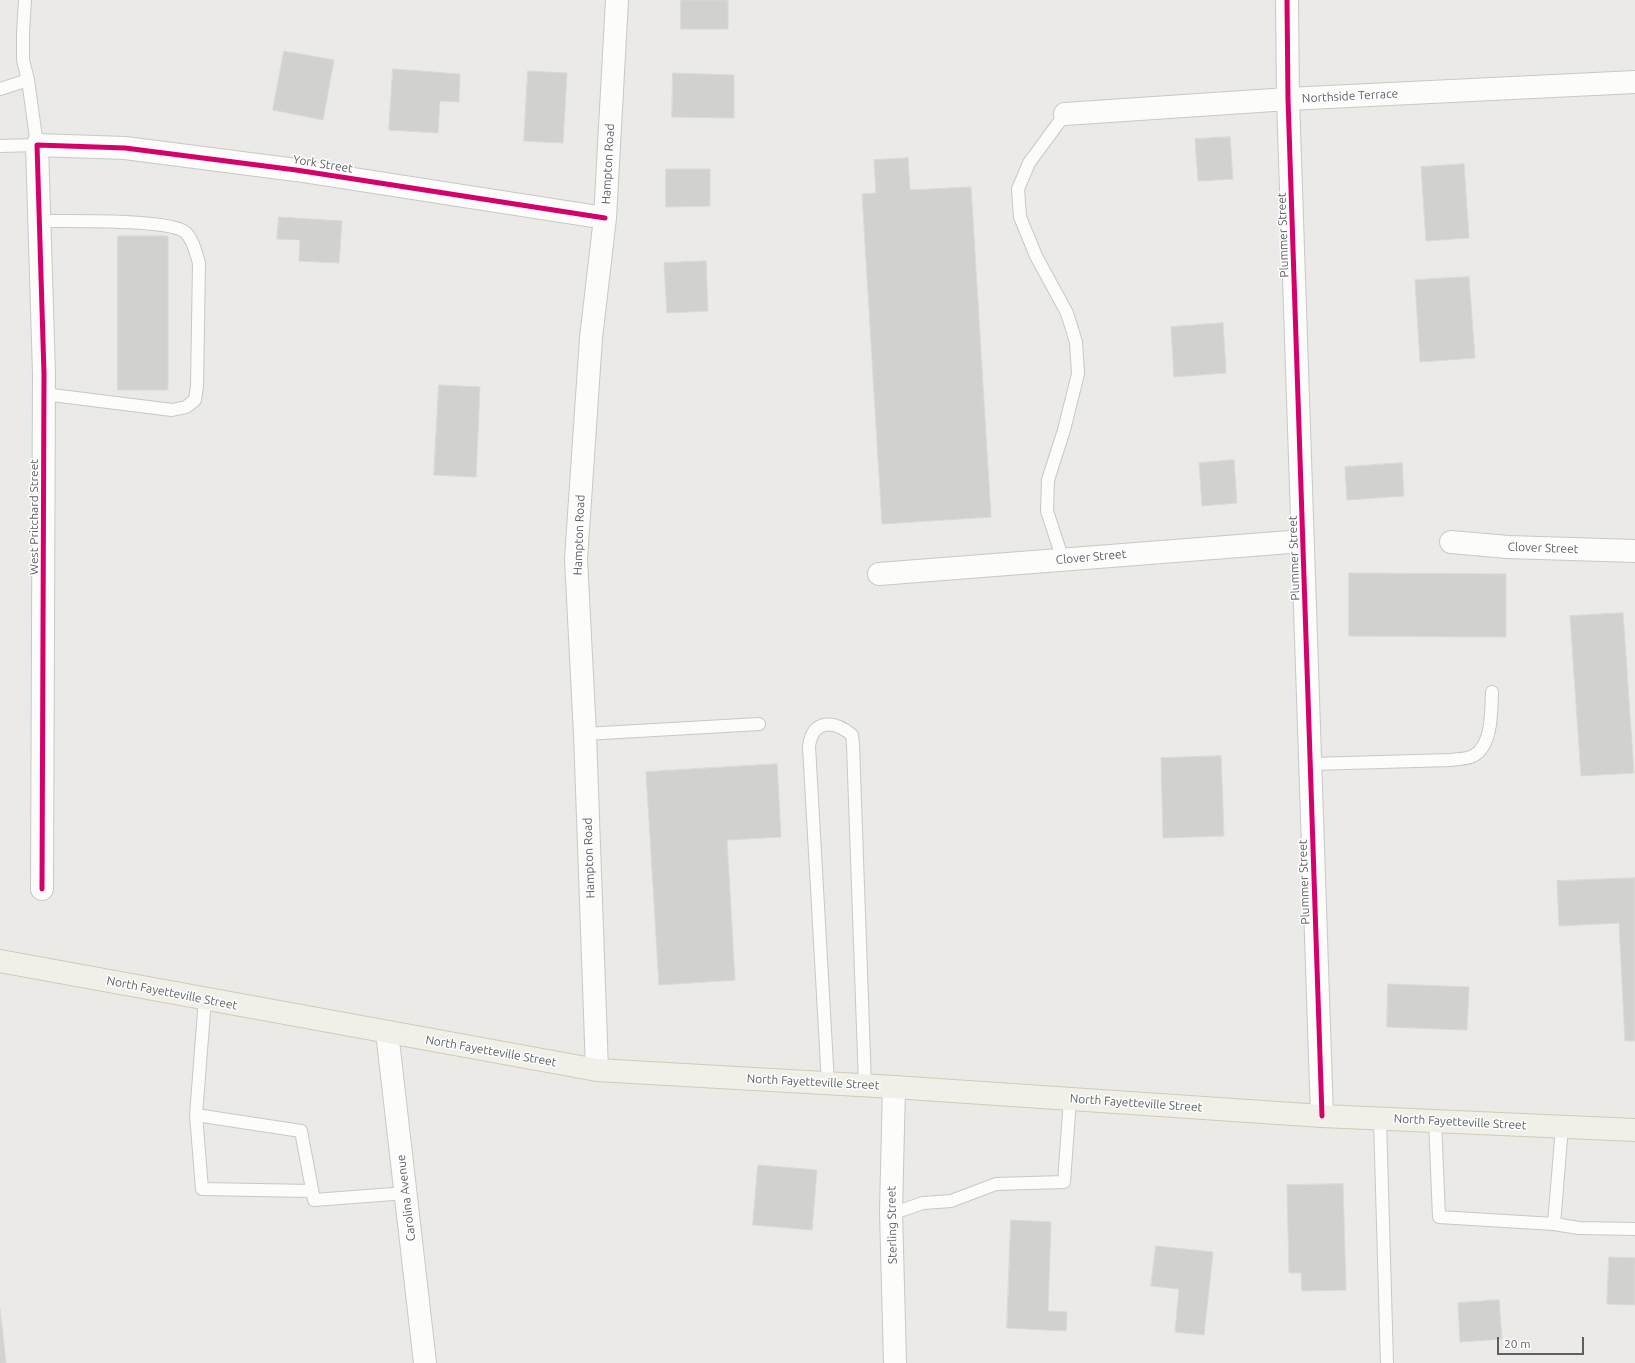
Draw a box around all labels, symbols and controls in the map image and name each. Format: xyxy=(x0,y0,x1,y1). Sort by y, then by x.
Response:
street label: Northside Terrace xyxy=(1302,86,1398,106)
street label: Hampton Road xyxy=(599,123,617,205)
street label: York Street xyxy=(292,152,354,176)
street label: Plummer Street xyxy=(1274,192,1292,278)
street label: West Pritchard Street xyxy=(27,459,41,575)
street label: Hampton Road xyxy=(570,494,588,576)
street label: Plummer Street xyxy=(1285,515,1303,601)
street label: Clover Street xyxy=(1507,540,1579,556)
street label: Clover Street xyxy=(1055,547,1127,567)
street label: Hampton Road xyxy=(580,817,598,899)
street label: Plummer Street xyxy=(1295,839,1313,925)
street label: North Fayetteville Street xyxy=(105,973,239,1013)
street label: North Fayetteville Street xyxy=(424,1032,558,1070)
street label: North Fayetteville Street xyxy=(746,1071,880,1093)
street label: North Fayetteville Street xyxy=(1069,1091,1203,1115)
street label: North Fayetteville Street xyxy=(1393,1111,1527,1133)
street label: Carolina Avenue xyxy=(394,1154,418,1242)
street label: Sterling Street xyxy=(884,1186,900,1264)
scale bar xyxy=(1499,1329,1586,1355)
text: 20 m xyxy=(1504,1337,1531,1350)

